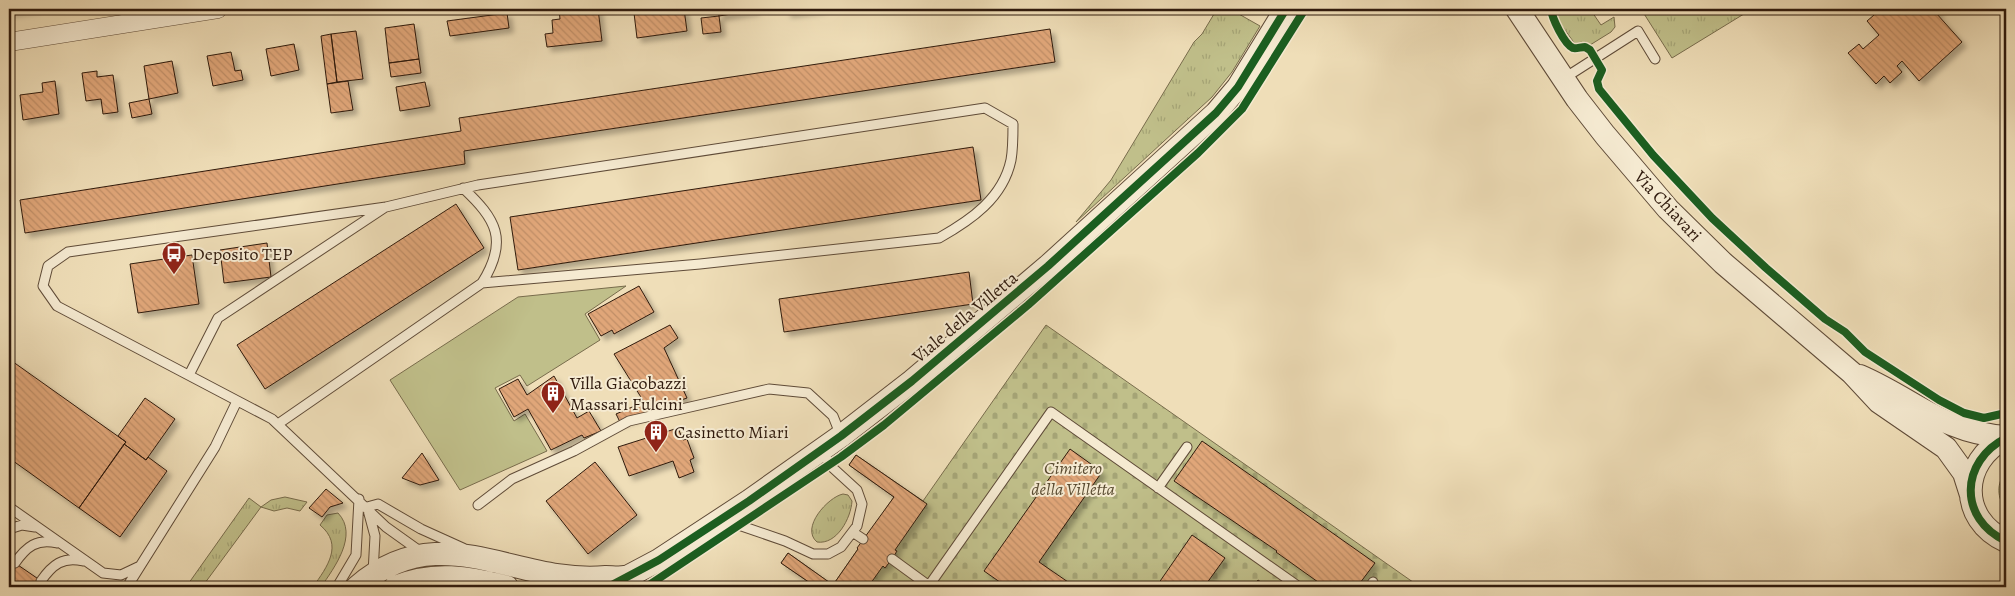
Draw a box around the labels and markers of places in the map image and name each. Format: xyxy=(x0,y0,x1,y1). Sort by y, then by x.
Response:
bus stop icon: Deposito TEP xyxy=(161,241,187,275)
place label: Deposito TEP xyxy=(192,242,292,266)
place label: Villa Giacobazzi Massari Fulcini xyxy=(569,371,687,416)
building icon: Villa Giacobazzi Massari Fulcini xyxy=(540,380,566,414)
building icon: Casinetto Miari xyxy=(643,419,669,453)
place label: Casinetto Miari xyxy=(674,420,789,444)

